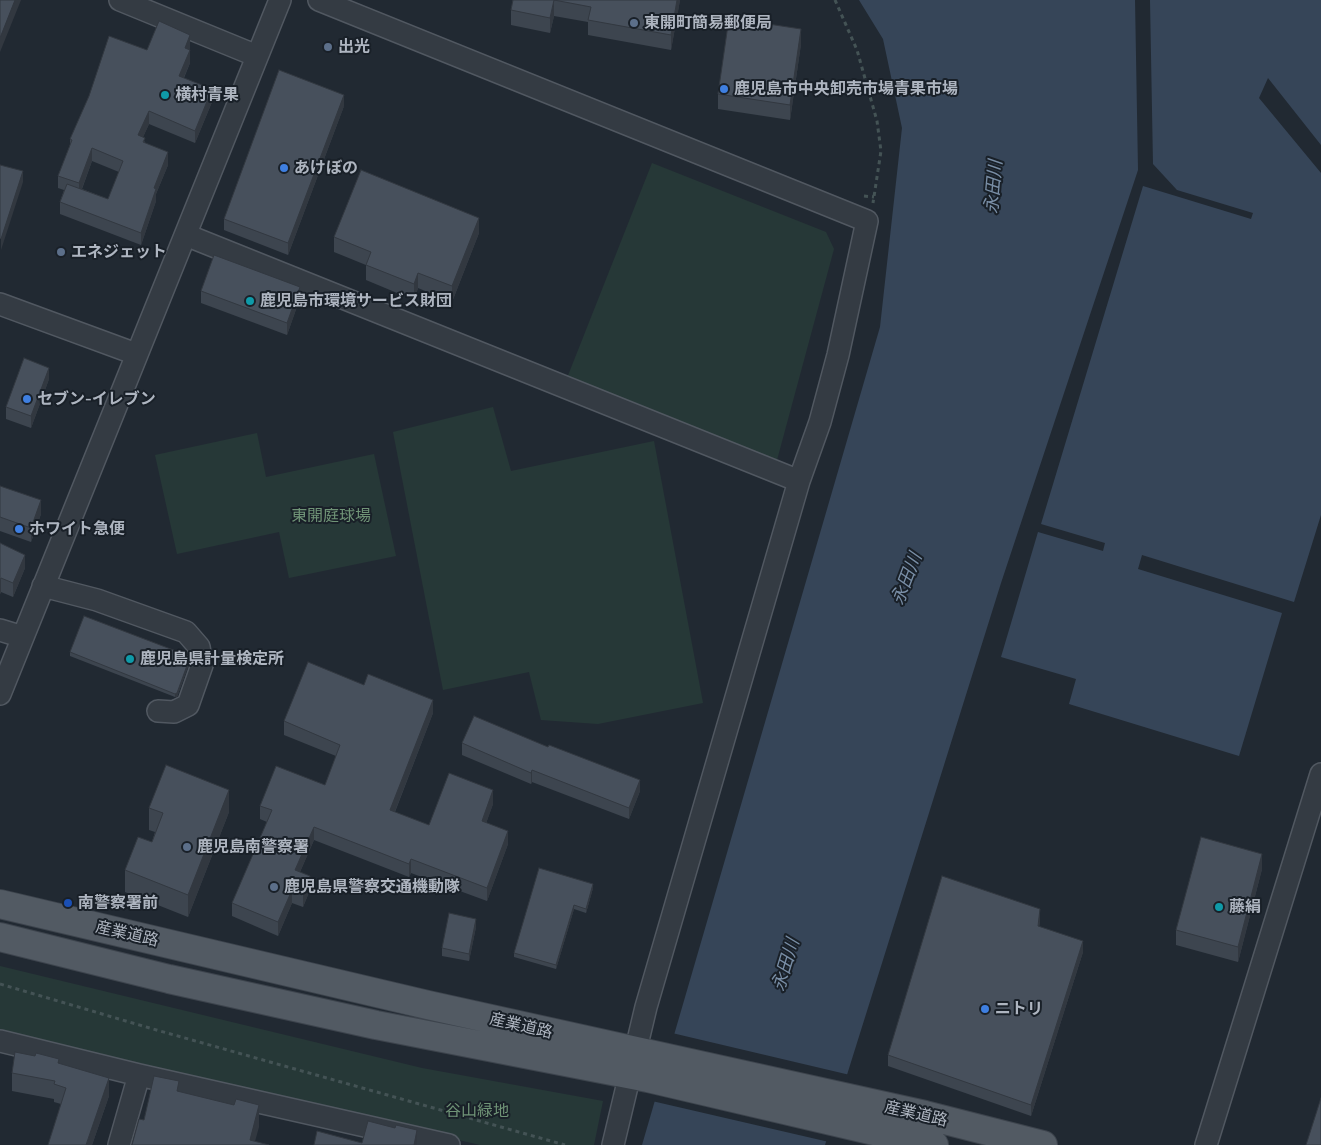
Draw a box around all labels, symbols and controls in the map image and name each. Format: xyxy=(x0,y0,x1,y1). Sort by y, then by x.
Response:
place label: 東開町簡易郵便局 xyxy=(644,13,772,33)
marker: 東開町簡易郵便局 xyxy=(628,17,640,29)
place label: 出光 xyxy=(338,37,370,57)
marker: 出光 xyxy=(322,41,334,53)
place label: 鹿児島市中央卸売市場青果市場 xyxy=(734,79,958,99)
marker: 鹿児島市中央卸売市場青果市場 xyxy=(718,83,730,95)
place label: 横村青果 xyxy=(175,85,239,105)
marker: 横村青果 xyxy=(159,89,171,101)
place label: あけぼの xyxy=(294,158,358,178)
water label: 永田川 xyxy=(981,159,1007,215)
marker: あけぼの xyxy=(278,162,290,174)
place label: エネジェット xyxy=(71,242,167,262)
marker: エネジェット xyxy=(55,246,67,258)
place label: 鹿児島市環境サービス財団 xyxy=(260,291,452,311)
marker: 鹿児島市環境サービス財団 xyxy=(244,295,256,307)
place label: セブン-イレブン xyxy=(37,389,156,409)
marker: セブン-イレブン xyxy=(21,393,33,405)
park label: 東開庭球場 xyxy=(291,506,371,526)
place label: ホワイト急便 xyxy=(29,519,125,539)
marker: ホワイト急便 xyxy=(13,523,25,535)
water label: 永田川 xyxy=(887,550,927,608)
place label: 鹿児島県計量検定所 xyxy=(140,649,284,669)
marker: 鹿児島県計量検定所 xyxy=(124,653,136,665)
place label: 鹿児島南警察署 xyxy=(197,837,309,857)
marker: 鹿児島南警察署 xyxy=(181,841,193,853)
place label: 鹿児島県警察交通機動隊 xyxy=(284,877,460,897)
marker: 鹿児島県警察交通機動隊 xyxy=(268,881,280,893)
place label: 南警察署前 xyxy=(78,893,158,913)
marker: 南警察署前 xyxy=(62,897,74,909)
place label: 藤絹 xyxy=(1229,897,1261,917)
marker: 藤絹 xyxy=(1213,901,1225,913)
street label: 産業道路 xyxy=(94,917,160,951)
water label: 永田川 xyxy=(768,936,804,994)
place label: ニトリ xyxy=(995,999,1043,1019)
marker: ニトリ xyxy=(979,1003,991,1015)
street label: 産業道路 xyxy=(488,1009,554,1043)
street label: 産業道路 xyxy=(883,1097,949,1131)
park label: 谷山緑地 xyxy=(445,1101,509,1121)

